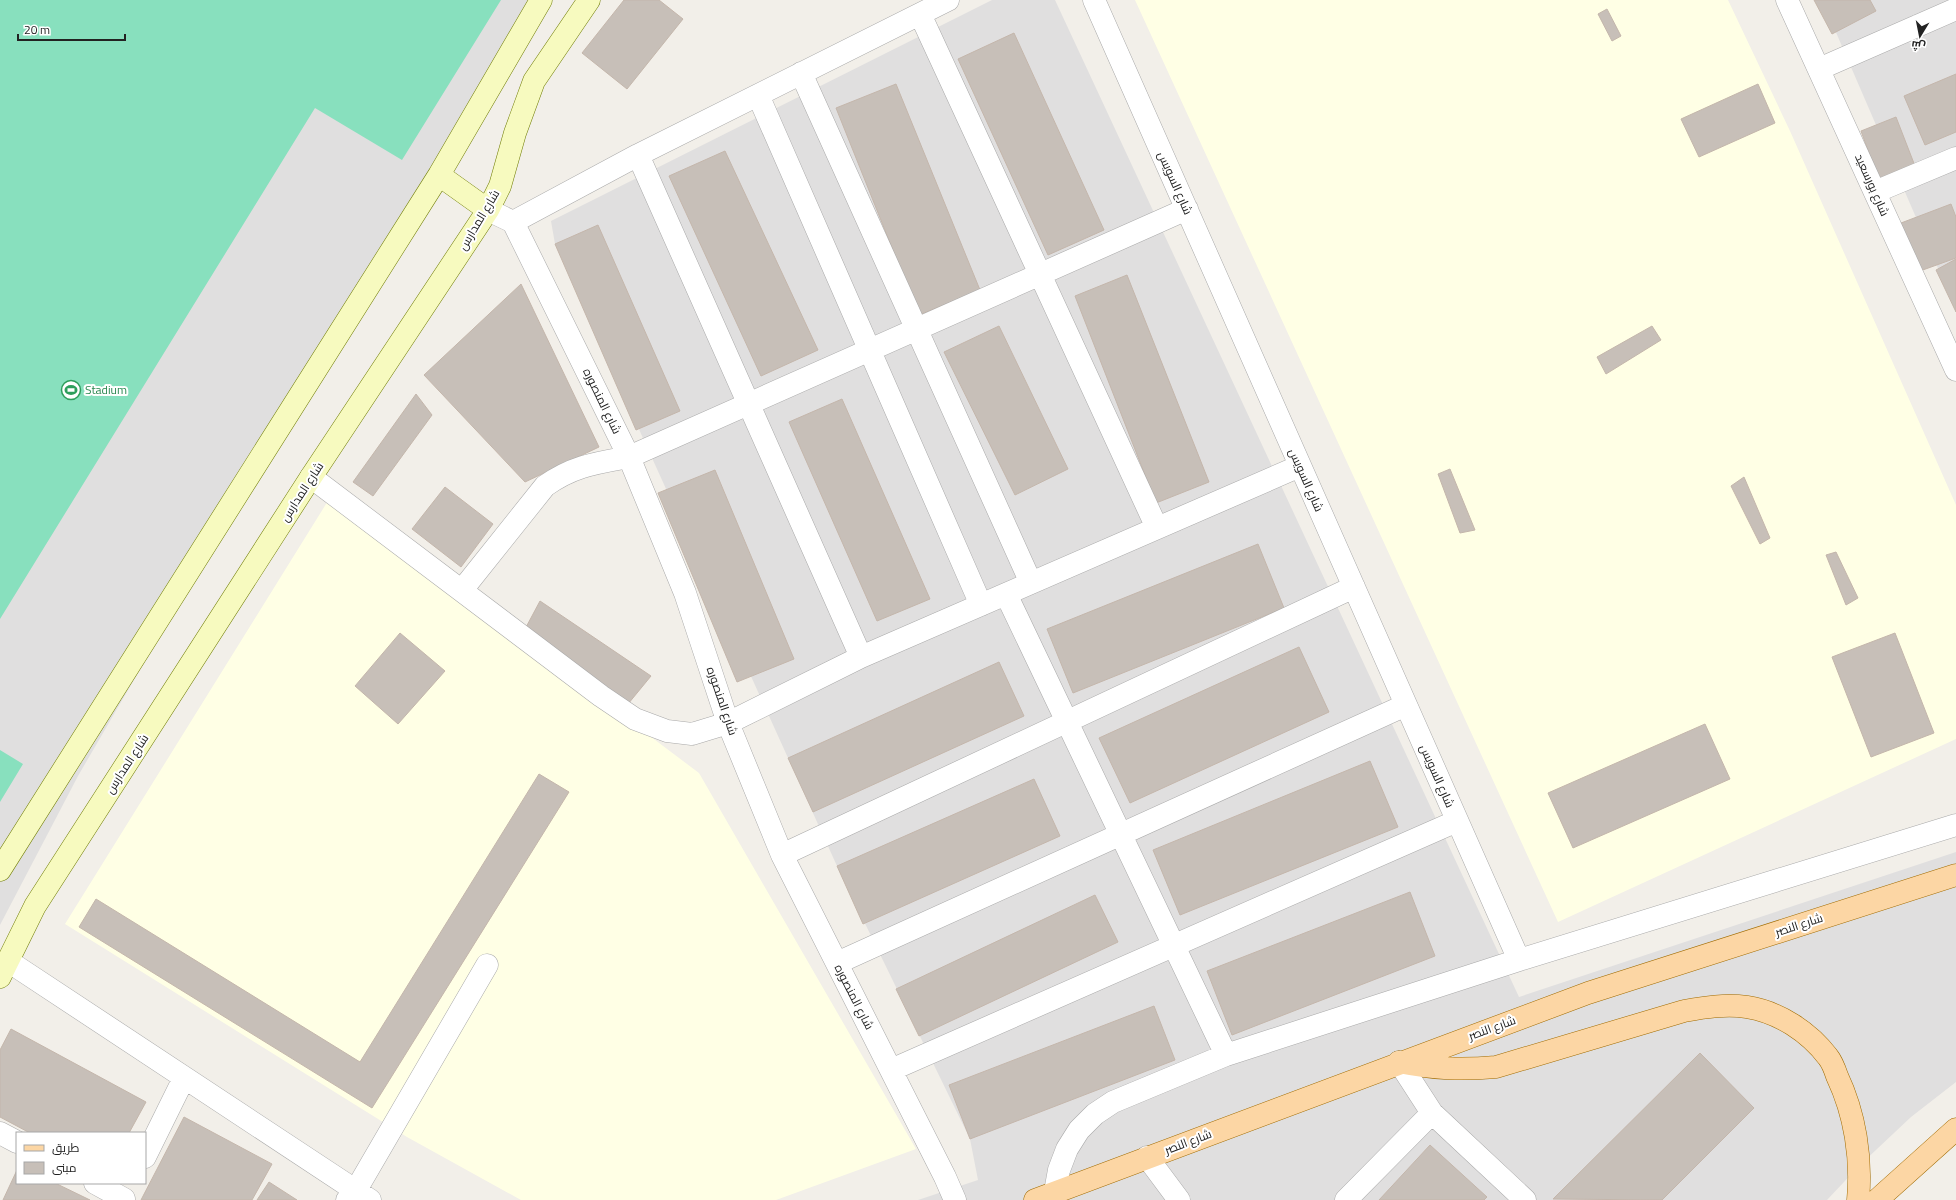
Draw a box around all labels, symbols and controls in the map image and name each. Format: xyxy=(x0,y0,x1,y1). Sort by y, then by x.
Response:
scale bar xyxy=(18,16,125,42)
north arrow xyxy=(1900,16,1940,56)
text: 20 m xyxy=(24,20,50,39)
text: ش xyxy=(1910,37,1927,55)
street label: شارع السويس xyxy=(1153,148,1198,218)
street label: شارع بورسعيد xyxy=(1850,150,1895,219)
street label: شارع المدارس xyxy=(453,186,504,254)
street label: شارع المنصوره xyxy=(578,365,627,437)
sports icon: Stadium xyxy=(60,379,82,401)
place label: Stadium xyxy=(85,380,127,399)
street label: شارع السويس xyxy=(1284,445,1329,515)
street label: شارع المدارس xyxy=(275,458,328,525)
street label: شارع المنصوره xyxy=(702,664,743,738)
street label: شارع المدارس xyxy=(100,730,153,797)
street label: شارع السويس xyxy=(1415,741,1460,811)
street label: شارع النصر xyxy=(1771,908,1825,941)
street label: شارع المنصوره xyxy=(830,961,879,1033)
street label: شارع النصر xyxy=(1464,1010,1518,1045)
street label: شارع النصر xyxy=(1160,1124,1214,1160)
legend xyxy=(16,1132,146,1184)
text: طريق xyxy=(52,1138,80,1157)
text: مبنى xyxy=(52,1158,77,1177)

